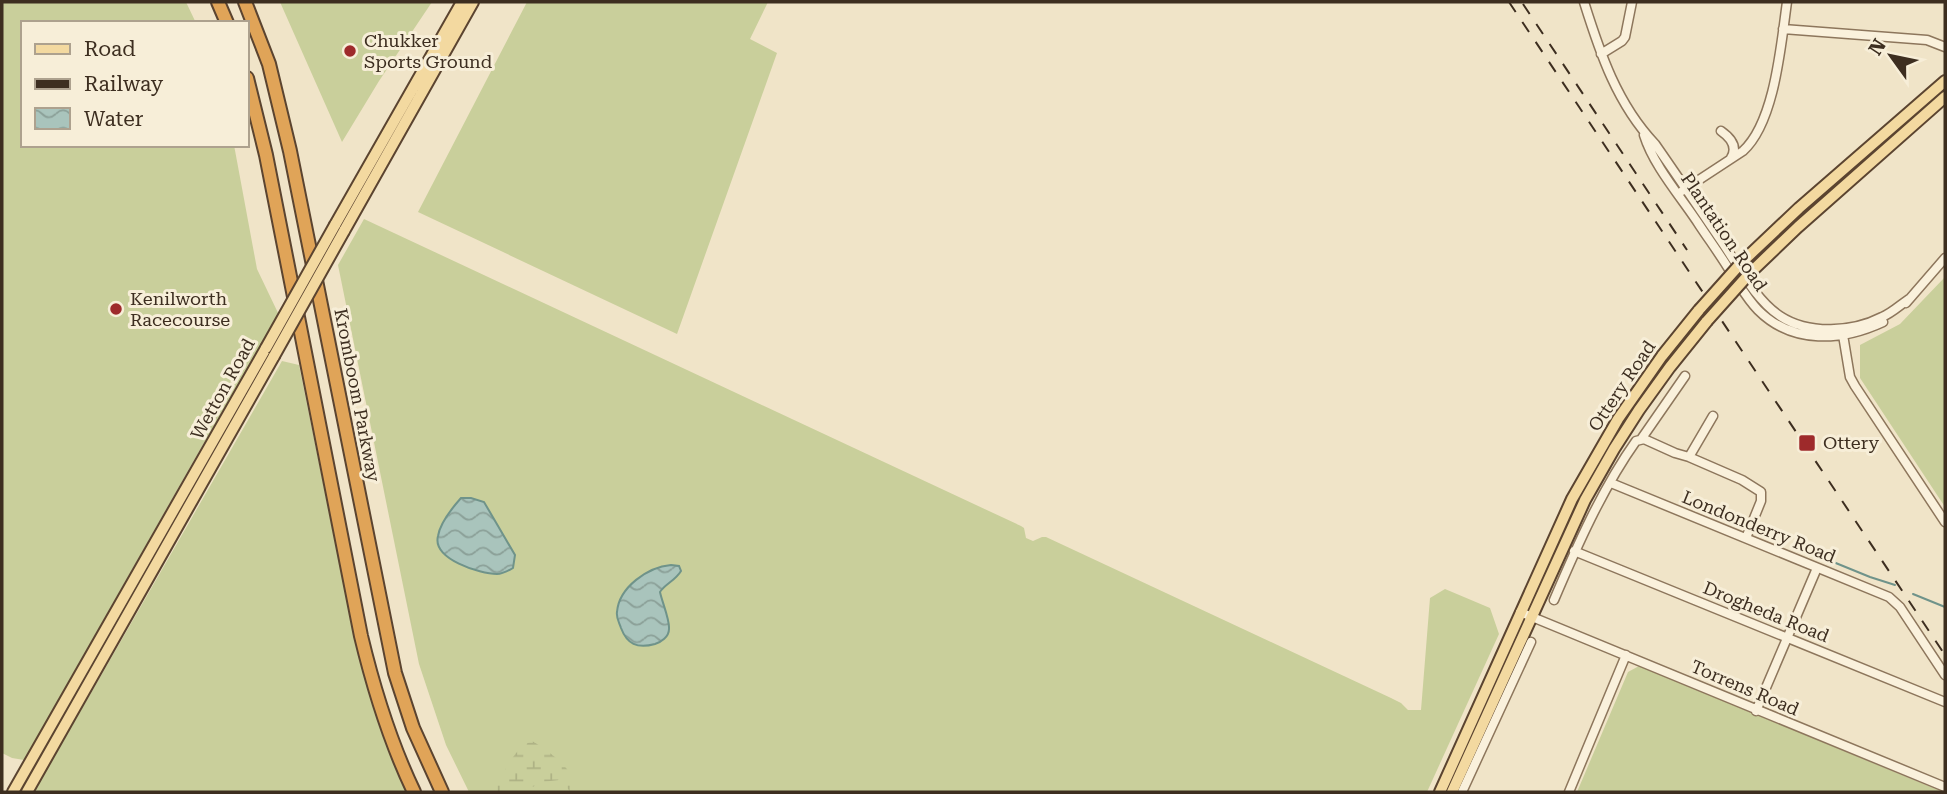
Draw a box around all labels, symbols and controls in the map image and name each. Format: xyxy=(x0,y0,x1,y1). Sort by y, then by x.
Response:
legend xyxy=(21,21,248,147)
north arrow xyxy=(1856,21,1926,91)
place label: Chukker Sports Ground xyxy=(364,30,493,72)
text: N xyxy=(1864,34,1891,59)
text: Road xyxy=(84,37,136,61)
marker: Chukker Sports Ground xyxy=(342,43,358,59)
text: Railway xyxy=(84,72,164,96)
text: Water xyxy=(84,107,144,131)
street label: Plantation Road xyxy=(1677,168,1772,295)
place label: Kenilworth Racecourse xyxy=(130,288,230,330)
marker: Kenilworth Racecourse xyxy=(108,301,124,317)
street label: Kromboom Parkway xyxy=(330,306,385,484)
street label: Wetton Road xyxy=(186,334,259,443)
street label: Ottery Road xyxy=(1584,336,1660,435)
place label: Ottery xyxy=(1823,432,1879,453)
marker: Ottery xyxy=(1797,433,1817,453)
street label: Londonderry Road xyxy=(1679,486,1840,567)
street label: Drogheda Road xyxy=(1700,577,1833,647)
street label: Torrens Road xyxy=(1688,655,1803,720)

